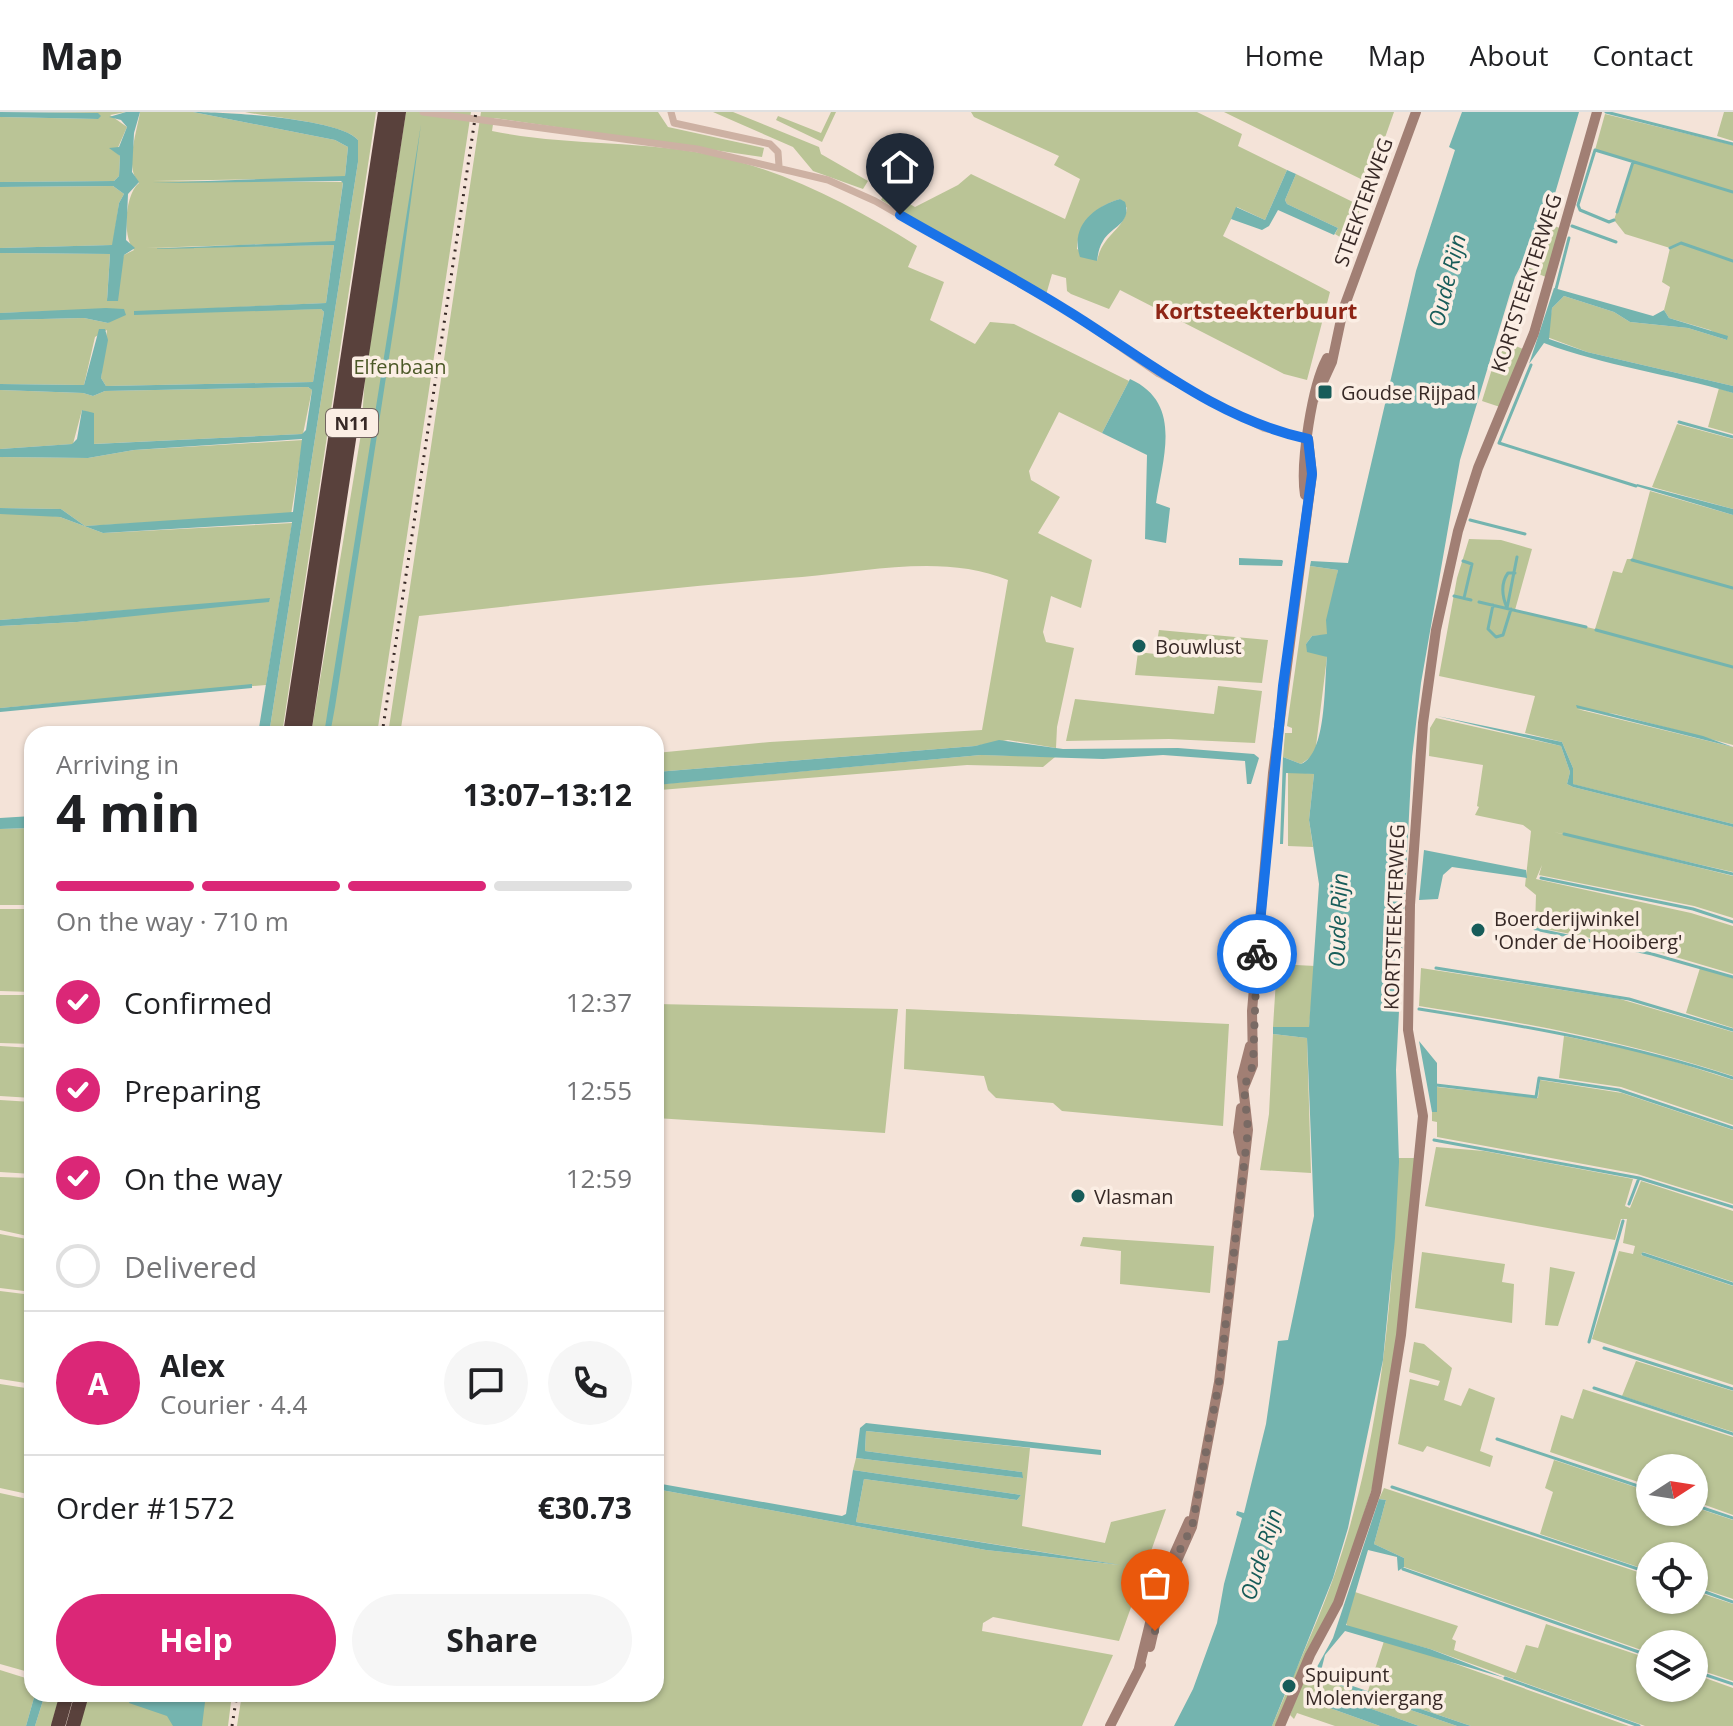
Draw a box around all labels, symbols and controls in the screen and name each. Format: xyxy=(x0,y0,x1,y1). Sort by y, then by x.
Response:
text: Map xyxy=(40,29,123,81)
text: Home xyxy=(1245,36,1324,74)
text: Map xyxy=(1368,36,1426,74)
text: About xyxy=(1470,36,1548,74)
text: Contact xyxy=(1592,36,1693,74)
pin xyxy=(866,133,934,215)
street label: STEEKTERWEG xyxy=(1327,134,1399,270)
icon: home xyxy=(878,145,922,189)
street label: KORTSTEEKTERWEG xyxy=(1484,190,1568,376)
water label: Oude Rijn xyxy=(1420,231,1472,329)
district label: Kortsteekterbuurt xyxy=(1155,295,1357,325)
park label: Elfenbaan xyxy=(353,353,447,380)
place label: Goudse Rijpad xyxy=(1341,379,1476,406)
marker: Goudse Rijpad xyxy=(1316,383,1334,401)
road number: N11 xyxy=(326,409,378,437)
place label: Bouwlust xyxy=(1155,633,1242,660)
marker: Bouwlust xyxy=(1130,637,1148,655)
text: Arriving in xyxy=(56,746,179,782)
text: 13:07–13:12 xyxy=(463,774,632,815)
text: 4 min xyxy=(56,776,200,847)
street label: KORTSTEEKTERWEG xyxy=(1377,823,1411,1011)
water label: Oude Rijn xyxy=(1320,872,1354,968)
text: On the way · 710 m xyxy=(56,903,289,939)
place label: Boerderijwinkel 'Onder de Hooiberg' xyxy=(1494,905,1682,955)
courier xyxy=(1217,914,1297,994)
marker: Boerderijwinkel 'Onder de Hooiberg' xyxy=(1469,921,1487,939)
icon: bike xyxy=(1235,932,1279,976)
icon: check xyxy=(56,980,100,1024)
text: Confirmed xyxy=(124,982,272,1023)
text: 12:37 xyxy=(566,984,632,1020)
icon: check xyxy=(56,1068,100,1112)
text: Preparing xyxy=(124,1070,261,1111)
text: 12:55 xyxy=(566,1072,632,1108)
icon: check xyxy=(56,1156,100,1200)
text: On the way xyxy=(124,1158,282,1199)
text: 12:59 xyxy=(566,1160,632,1196)
place label: Vlasman xyxy=(1094,1183,1174,1210)
marker: Vlasman xyxy=(1069,1187,1087,1205)
text: Delivered xyxy=(124,1246,257,1287)
button: chat xyxy=(444,1341,528,1425)
button: phone xyxy=(548,1341,632,1425)
text: Alex xyxy=(160,1345,225,1386)
text: A xyxy=(88,1363,108,1404)
text: Courier · 4.4 xyxy=(160,1386,307,1422)
north arrow xyxy=(1636,1454,1708,1526)
map controls xyxy=(1636,1454,1708,1702)
text: Order #1572 xyxy=(56,1487,235,1528)
text: €30.73 xyxy=(538,1487,632,1528)
water label: Oude Rijn xyxy=(1232,1505,1288,1603)
button: locate xyxy=(1636,1542,1708,1614)
pin xyxy=(1121,1549,1189,1631)
icon: bag xyxy=(1133,1561,1177,1605)
button: Help xyxy=(56,1594,336,1686)
button: Share xyxy=(352,1594,632,1686)
button: layers xyxy=(1636,1630,1708,1702)
place label: Spuipunt Molenviergang xyxy=(1305,1661,1443,1711)
marker: Spuipunt Molenviergang xyxy=(1280,1677,1298,1695)

